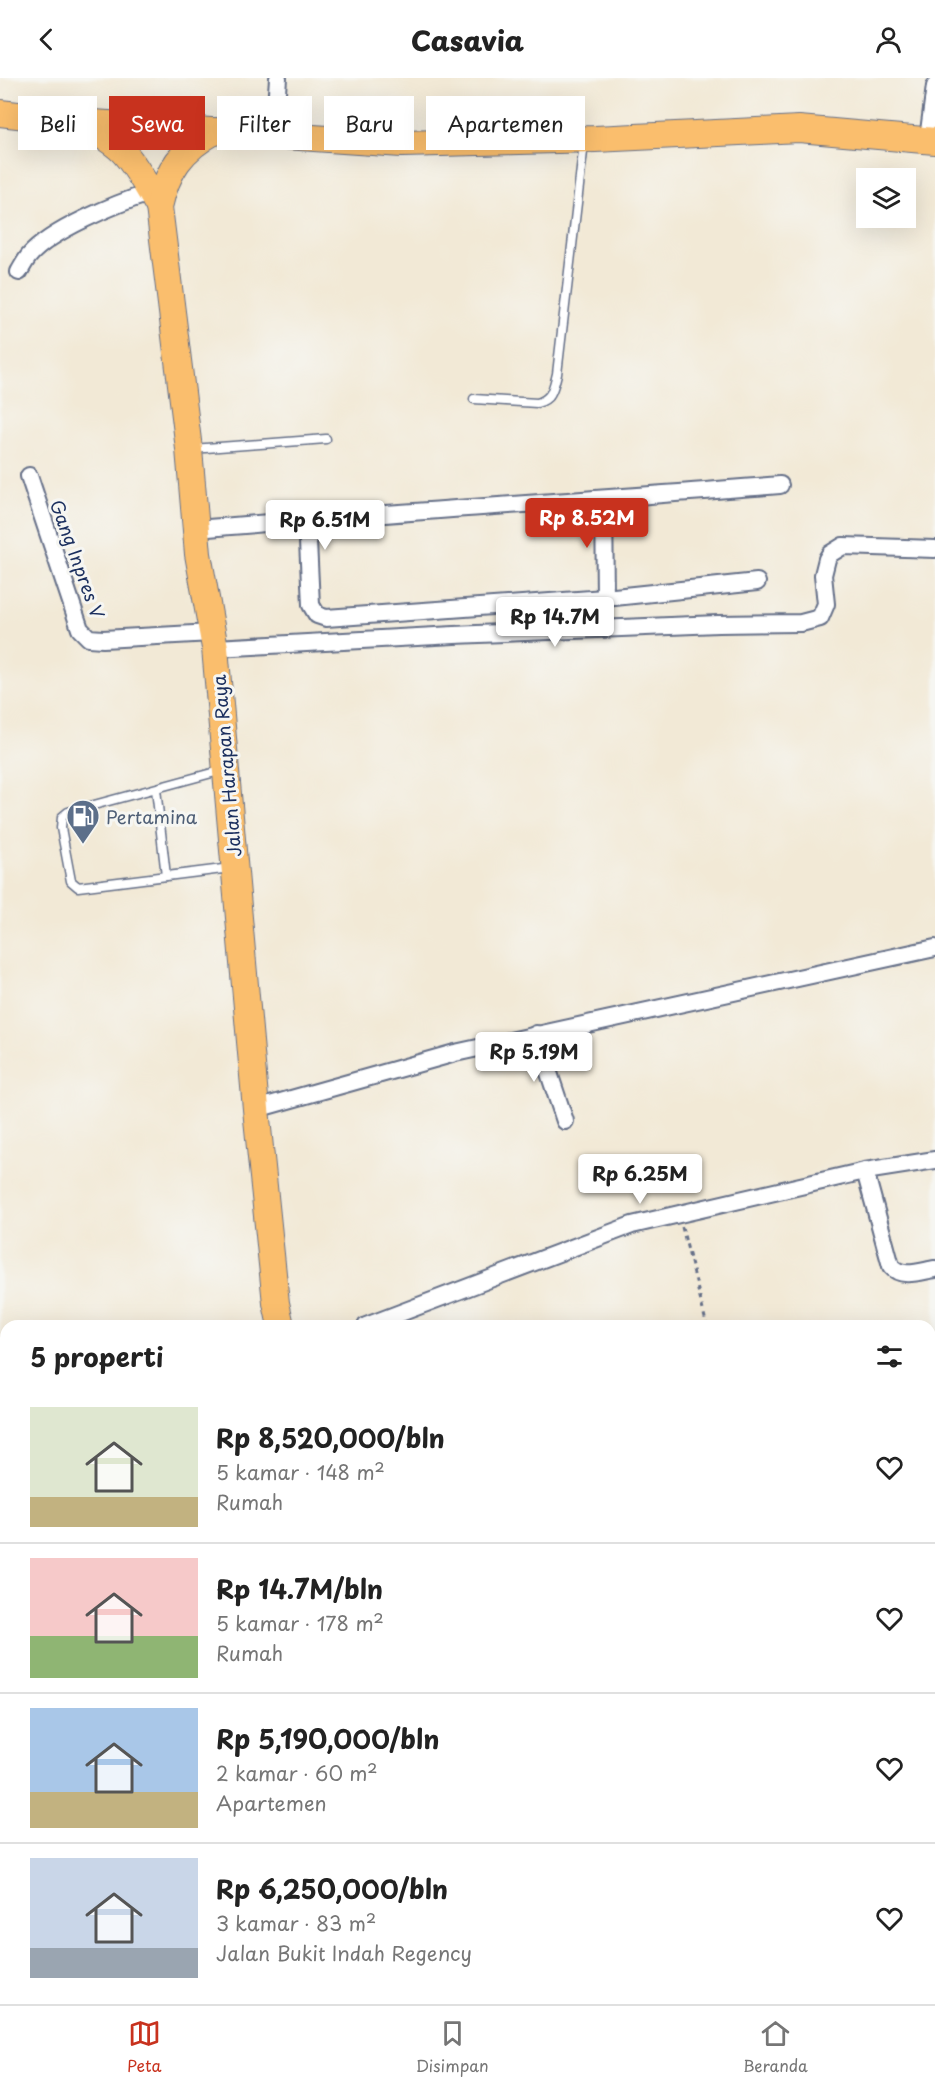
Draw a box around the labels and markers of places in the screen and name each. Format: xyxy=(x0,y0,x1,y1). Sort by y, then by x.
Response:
pin: Rp 8.52M xyxy=(525,498,649,549)
pin: Rp 6.51M xyxy=(263,500,387,551)
pin: Rp 14.7M xyxy=(493,597,617,648)
fuel station icon: Pertamina xyxy=(65,798,101,845)
place label: Pertamina xyxy=(106,803,198,830)
pin: Rp 5.19M xyxy=(472,1032,596,1083)
pin: Rp 6.25M xyxy=(578,1154,702,1205)

